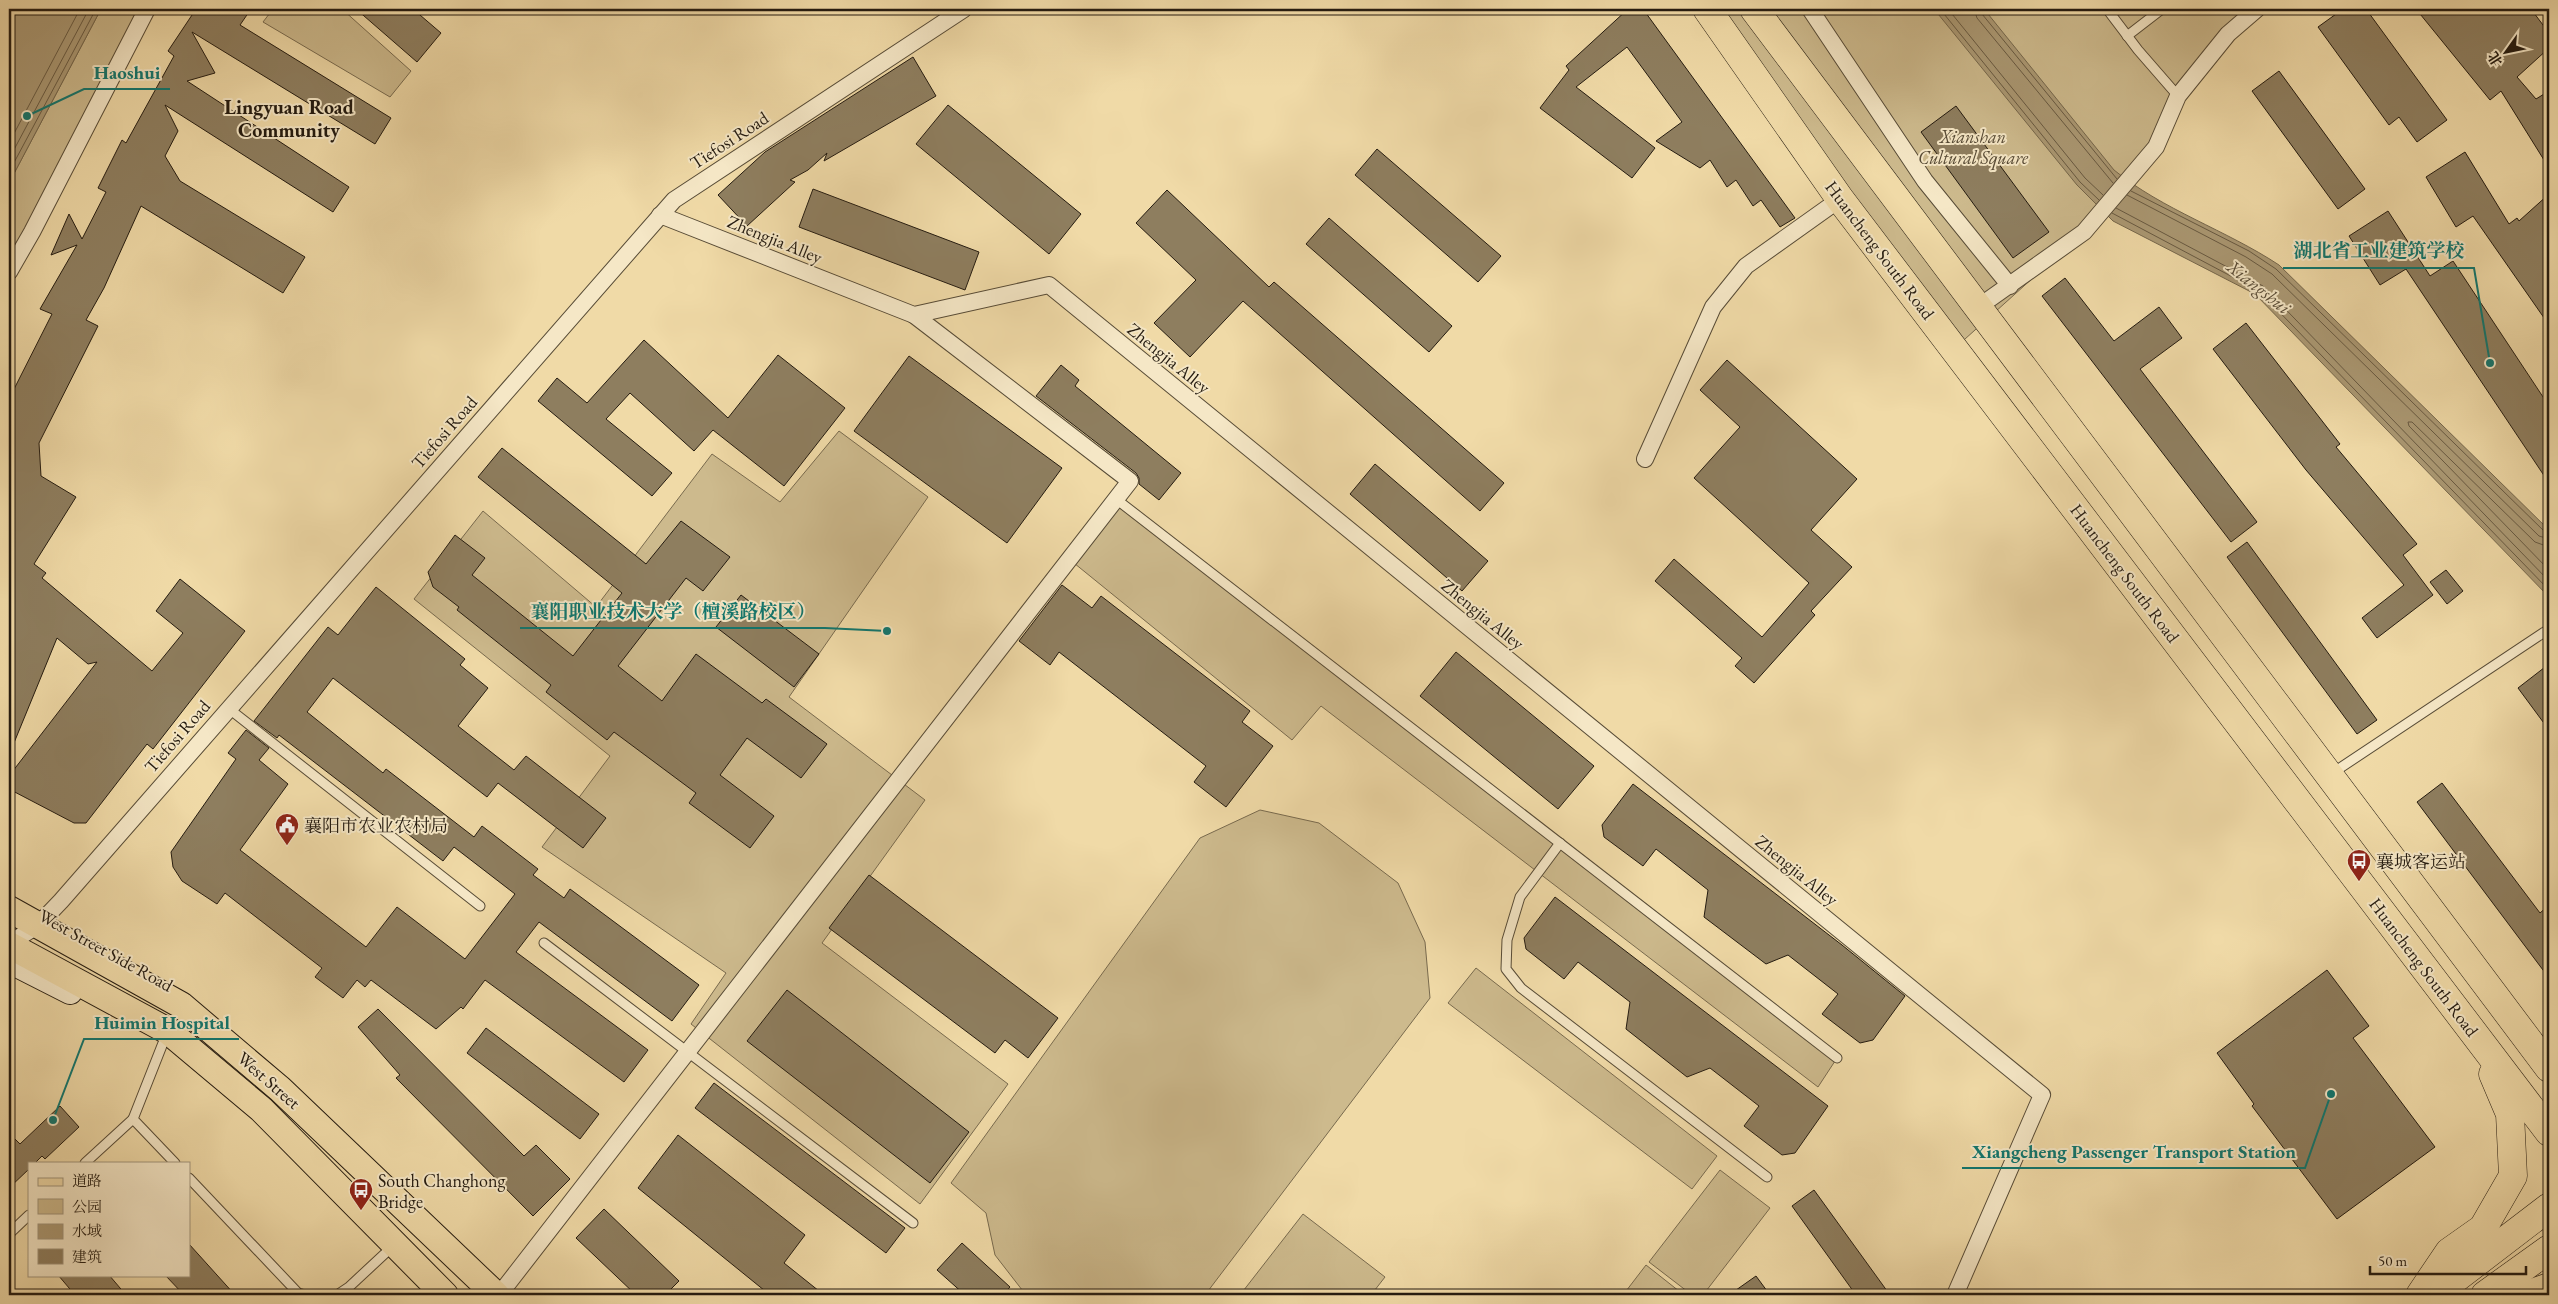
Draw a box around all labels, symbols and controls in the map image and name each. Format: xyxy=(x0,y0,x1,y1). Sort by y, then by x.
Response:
north arrow xyxy=(2480,28,2530,78)
text: 北 xyxy=(2484,48,2506,70)
callout: Haoshui xyxy=(84,55,170,89)
text: Haoshui xyxy=(94,60,161,85)
district label: Lingyuan Road Community xyxy=(224,94,354,143)
street label: Tiefosi Road xyxy=(685,106,773,174)
park label: Xianshan Cultural Square xyxy=(1918,125,2029,171)
street label: Huancheng South Road xyxy=(1820,176,1940,325)
street label: Zhengjia Alley xyxy=(724,210,826,268)
callout: 湖北省工业建筑学校 xyxy=(2283,234,2474,268)
text: 湖北省工业建筑学校 xyxy=(2293,238,2465,263)
water label: Xiangshui xyxy=(2221,253,2297,320)
street label: Zhengjia Alley xyxy=(1123,318,1215,399)
street label: Tiefosi Road xyxy=(406,390,483,473)
street label: Huancheng South Road xyxy=(2065,499,2185,648)
street label: Zhengjia Alley xyxy=(1437,574,1529,655)
callout: 襄阳职业技术大学（檀溪路校区） xyxy=(520,594,825,628)
text: 襄阳职业技术大学（檀溪路校区） xyxy=(530,599,816,624)
street label: Tiefosi Road xyxy=(139,694,216,777)
public building icon: 襄阳市农业农村局 xyxy=(274,812,300,846)
place label: 襄阳市农业农村局 xyxy=(304,814,448,837)
street label: Zhengjia Alley xyxy=(1751,830,1843,911)
bus stop icon: 襄城客运站 xyxy=(2346,848,2372,882)
place label: 襄城客运站 xyxy=(2376,850,2466,873)
street label: Huancheng South Road xyxy=(2364,893,2484,1042)
street label: West Street Side Road xyxy=(35,904,178,997)
callout: Huimin Hospital xyxy=(84,1005,239,1039)
text: Huimin Hospital xyxy=(94,1010,230,1035)
street label: West Street xyxy=(233,1046,306,1114)
callout: Xiangcheng Passenger Transport Station xyxy=(1962,1134,2305,1168)
text: Xiangcheng Passenger Transport Station xyxy=(1971,1139,2296,1164)
legend xyxy=(28,1162,190,1276)
place label: South Changhong Bridge xyxy=(378,1169,506,1213)
text: 道路 xyxy=(72,1171,102,1190)
bus stop icon: South Changhong Bridge xyxy=(348,1177,374,1211)
text: 公园 xyxy=(72,1197,102,1216)
text: 水域 xyxy=(72,1221,102,1240)
scale bar xyxy=(2370,1244,2527,1276)
text: 建筑 xyxy=(72,1247,102,1266)
text: 50 m xyxy=(2378,1251,2407,1270)

